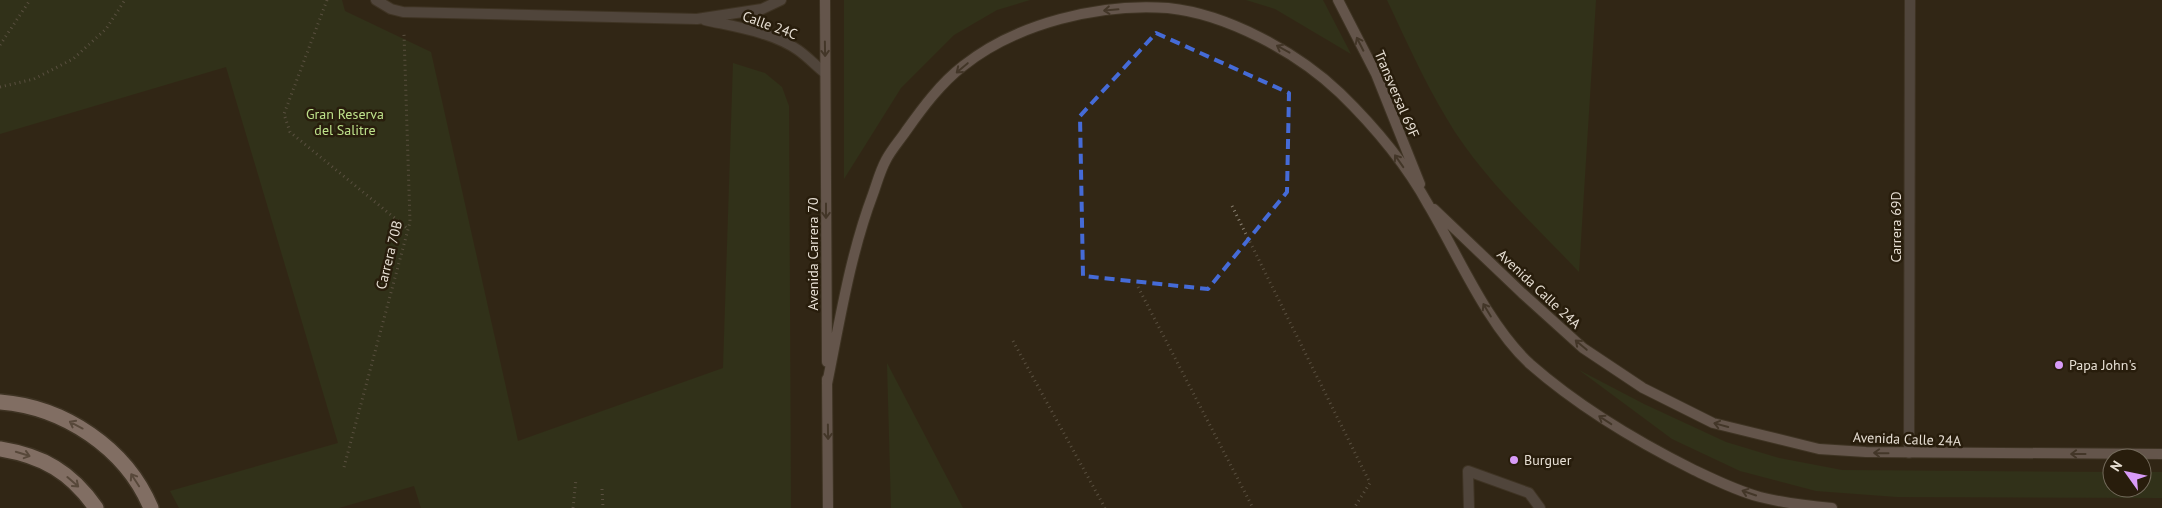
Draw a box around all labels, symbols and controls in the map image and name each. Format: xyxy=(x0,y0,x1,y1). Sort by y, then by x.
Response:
one-way arrow xyxy=(1103,5,1119,15)
street label: Calle 24C xyxy=(740,7,800,43)
one-way arrow xyxy=(1355,36,1365,51)
one-way arrow xyxy=(820,40,830,56)
one-way arrow xyxy=(1276,44,1291,53)
street label: Transversal 69F xyxy=(1371,48,1423,140)
one-way arrow xyxy=(955,62,968,74)
park label: Gran Reserva del Salitre xyxy=(306,105,384,139)
one-way arrow xyxy=(1394,154,1404,168)
street label: Carrera 69D xyxy=(1887,191,1905,263)
street label: Avenida Carrera 70 xyxy=(804,197,822,311)
one-way arrow xyxy=(822,203,831,219)
street label: Carrera 70B xyxy=(372,219,406,291)
street label: Avenida Calle 24A xyxy=(1493,246,1585,333)
one-way arrow xyxy=(1482,303,1492,317)
one-way arrow xyxy=(1574,340,1587,351)
place label: Papa John's xyxy=(2069,356,2137,374)
marker: Papa John's xyxy=(2053,359,2065,371)
one-way arrow xyxy=(1598,414,1612,425)
one-way arrow xyxy=(68,420,83,430)
one-way arrow xyxy=(1714,420,1730,429)
one-way arrow xyxy=(823,424,833,440)
street label: Avenida Calle 24A xyxy=(1853,428,1962,450)
one-way arrow xyxy=(1873,448,1889,457)
north arrow xyxy=(2102,448,2152,498)
one-way arrow xyxy=(2071,449,2087,459)
one-way arrow xyxy=(14,450,30,460)
place label: Burguer xyxy=(1524,451,1572,469)
marker: Burguer xyxy=(1508,454,1520,466)
text: N xyxy=(2106,457,2126,475)
one-way arrow xyxy=(130,473,140,487)
one-way arrow xyxy=(67,476,80,487)
one-way arrow xyxy=(1742,488,1758,498)

